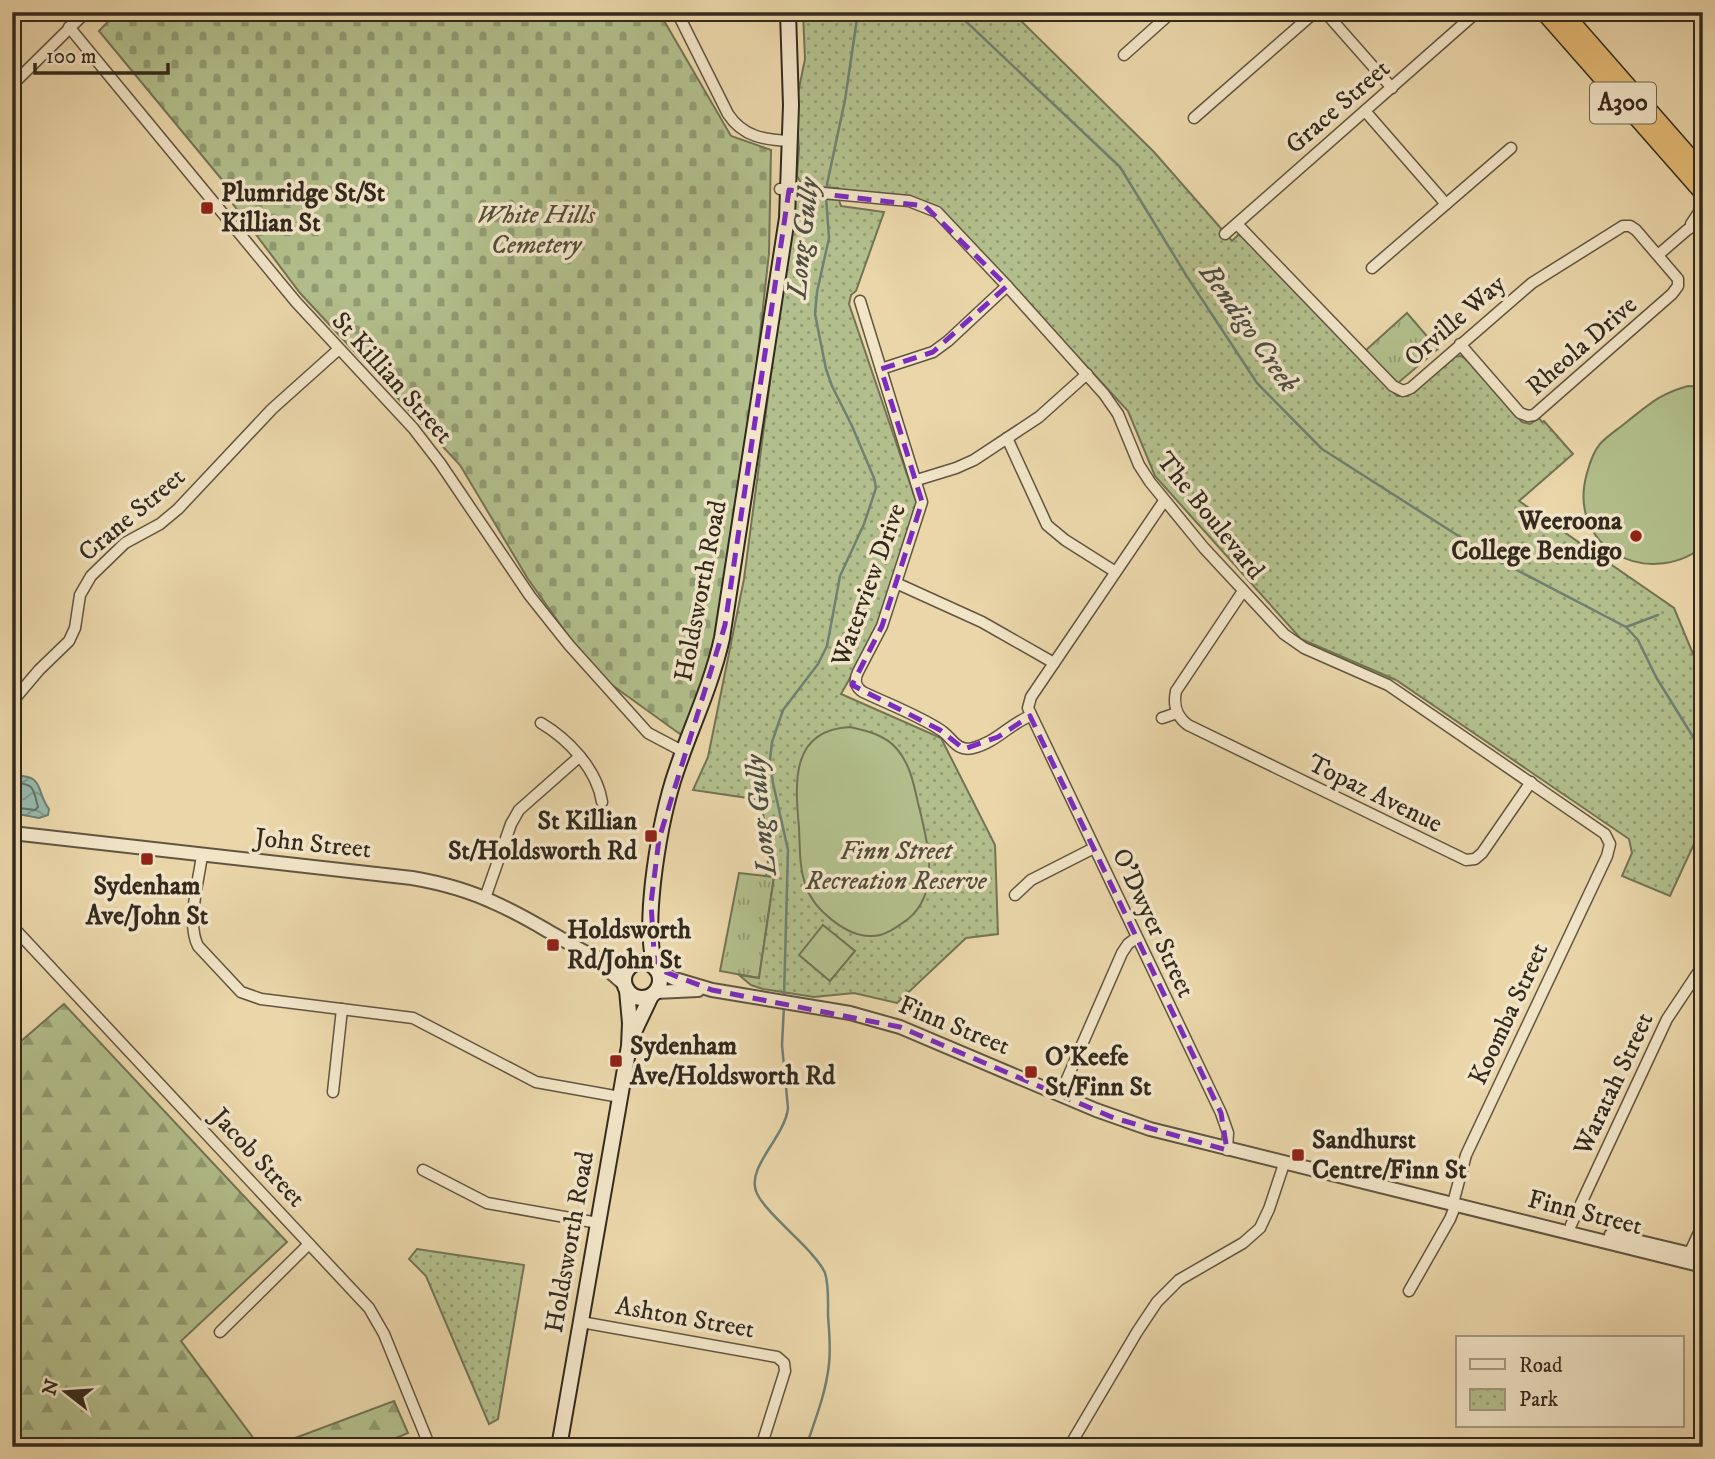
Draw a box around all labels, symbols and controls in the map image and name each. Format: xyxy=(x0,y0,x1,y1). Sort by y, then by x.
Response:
scale bar xyxy=(35,32,168,76)
text: 100 m xyxy=(46,44,97,70)
street label: Grace Street xyxy=(1279,53,1397,161)
road number: A300 xyxy=(1590,82,1656,124)
water label: Long Gully xyxy=(779,174,827,302)
place label: Plumridge St/St Killian St xyxy=(221,177,386,240)
park label: White Hills Cemetery xyxy=(477,199,596,262)
marker: Plumridge St/St Killian St xyxy=(199,200,215,216)
water label: Bendigo Creek xyxy=(1191,256,1306,399)
street label: Orville Way xyxy=(1397,267,1513,374)
street label: Rheola Drive xyxy=(1520,289,1644,403)
street label: St Killian Street xyxy=(324,305,460,451)
street label: The Boulevard xyxy=(1148,445,1272,587)
street label: Crane Street xyxy=(72,461,192,569)
street label: Holdsworth Road xyxy=(667,498,735,684)
street label: Waterview Drive xyxy=(824,499,914,672)
place label: Weeroona College Bendigo xyxy=(1451,505,1623,568)
marker: Weeroona College Bendigo xyxy=(1628,528,1644,544)
street label: Topaz Avenue xyxy=(1302,747,1448,841)
water label: Long Gully xyxy=(737,751,785,879)
place label: St Killian St/Holdsworth Rd xyxy=(448,805,638,868)
street label: John Street xyxy=(251,821,373,867)
marker: St Killian St/Holdsworth Rd xyxy=(643,828,659,844)
park label: Finn Street Recreation Reserve xyxy=(804,835,988,898)
street label: O'Dwyer Street xyxy=(1104,843,1202,1003)
marker: Sydenham Ave/John St xyxy=(139,851,155,867)
place label: Sydenham Ave/John St xyxy=(85,870,209,933)
place label: Holdsworth Rd/John St xyxy=(567,914,692,977)
marker: Holdsworth Rd/John St xyxy=(545,937,561,953)
street label: Koomba Street xyxy=(1462,938,1556,1090)
street label: Finn Street xyxy=(894,989,1014,1063)
street label: Waratah Street xyxy=(1566,1007,1662,1162)
place label: Sydenham Ave/Holdsworth Rd xyxy=(629,1030,836,1093)
place label: O'Keefe St/Finn St xyxy=(1045,1041,1152,1104)
marker: Sydenham Ave/Holdsworth Rd xyxy=(608,1053,624,1069)
marker: O'Keefe St/Finn St xyxy=(1023,1064,1039,1080)
street label: Jacob Street xyxy=(202,1100,312,1215)
place label: Sandhurst Centre/Finn St xyxy=(1312,1124,1467,1187)
marker: Sandhurst Centre/Finn St xyxy=(1290,1147,1306,1163)
street label: Holdsworth Road xyxy=(538,1149,602,1335)
street label: Finn Street xyxy=(1524,1183,1646,1243)
street label: Ashton Street xyxy=(613,1290,757,1346)
legend xyxy=(1456,1336,1684,1428)
text: Road xyxy=(1519,1353,1563,1379)
north arrow xyxy=(32,1358,102,1428)
text: N xyxy=(38,1376,65,1398)
text: Park xyxy=(1519,1387,1559,1413)

